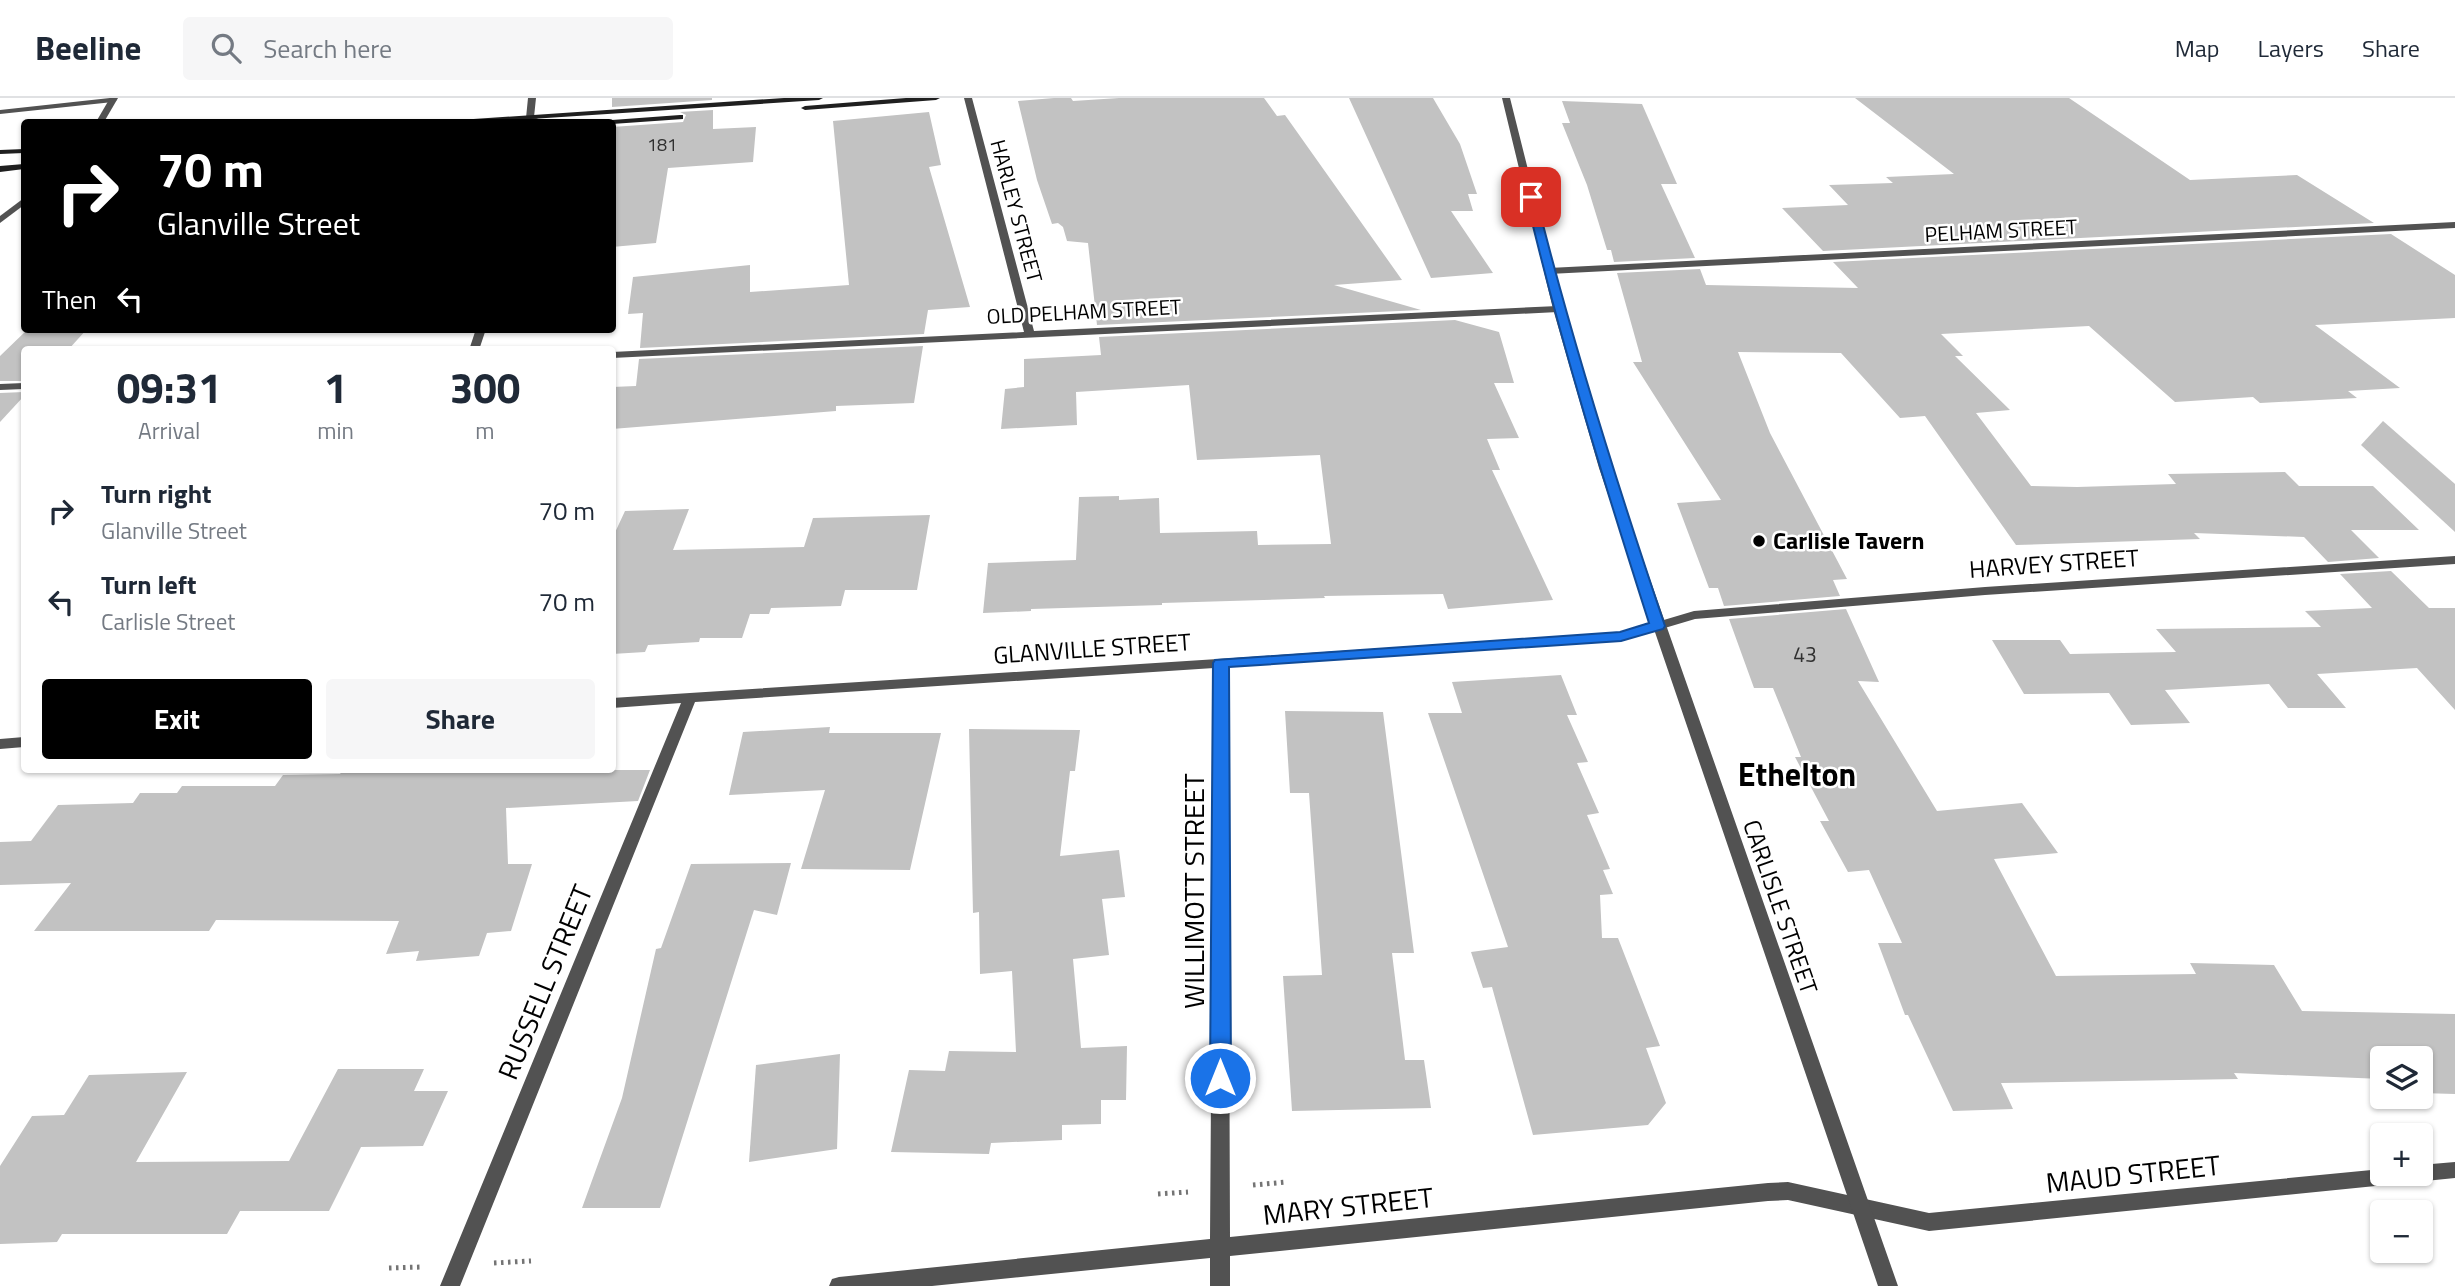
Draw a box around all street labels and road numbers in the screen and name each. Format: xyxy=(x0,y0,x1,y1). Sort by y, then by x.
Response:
street label: HARLEY STREET xyxy=(983,136,1051,286)
street label: PELHAM STREET xyxy=(1924,210,2078,250)
street label: OLD PELHAM STREET xyxy=(986,290,1182,332)
street label: HARVEY STREET xyxy=(1968,539,2140,587)
street label: GLANVILLE STREET xyxy=(992,623,1192,673)
street label: WILLIMOTT STREET xyxy=(1172,773,1215,1009)
street label: CARLISLE STREET xyxy=(1734,815,1828,999)
street label: RUSSELL STREET xyxy=(486,878,603,1086)
street label: MAUD STREET xyxy=(2044,1143,2223,1204)
street label: MARY STREET xyxy=(1261,1175,1435,1236)

